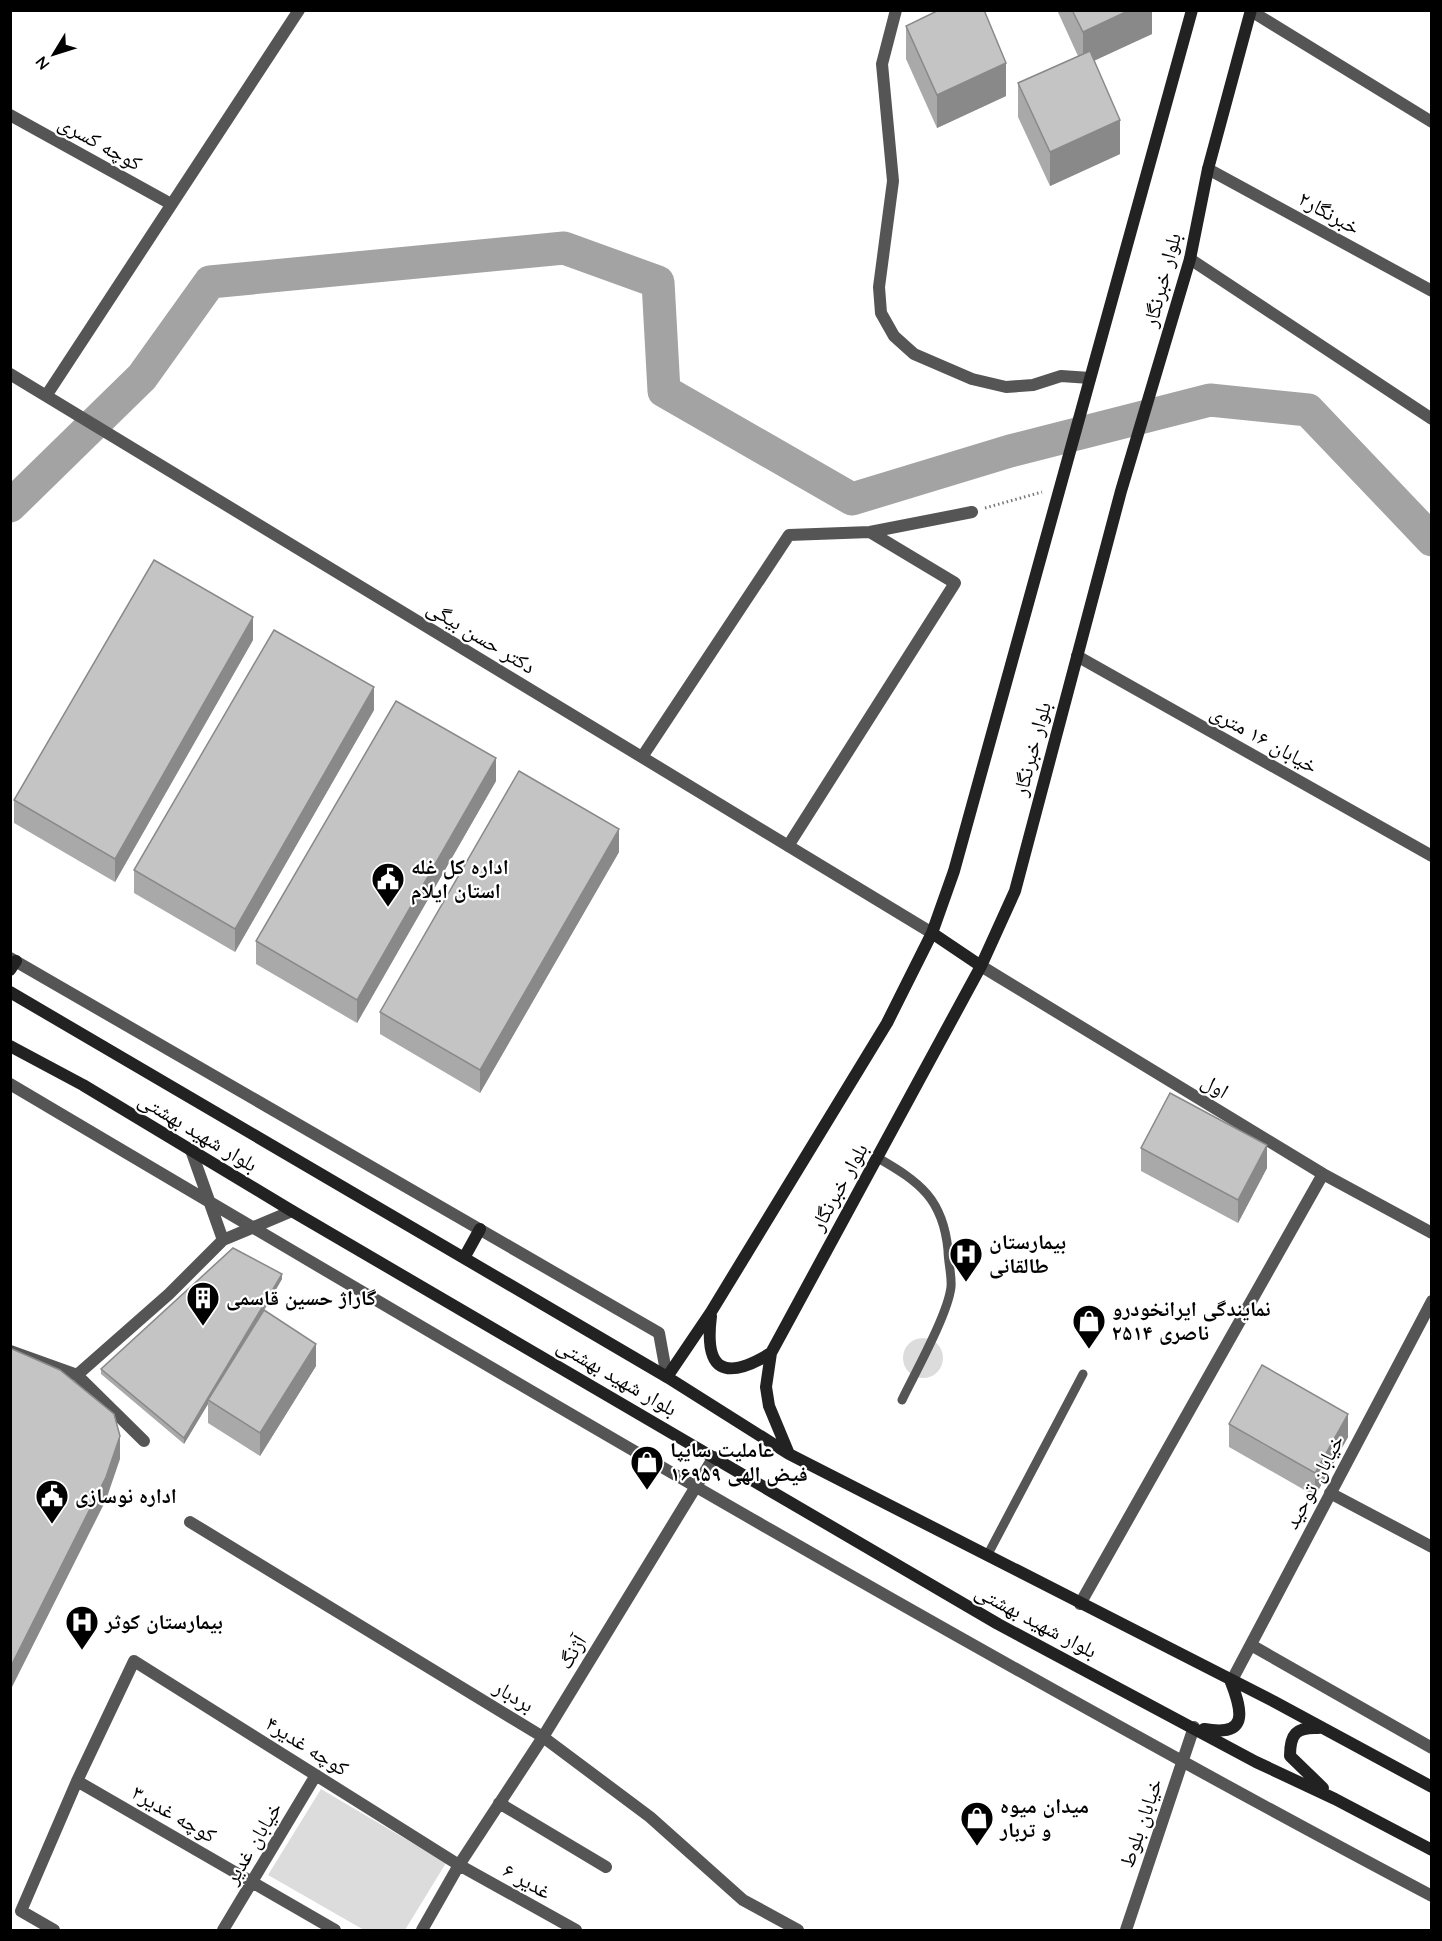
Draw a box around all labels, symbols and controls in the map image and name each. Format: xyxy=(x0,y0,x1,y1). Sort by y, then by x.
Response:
north arrow xyxy=(24,24,84,84)
text: N xyxy=(31,52,54,74)
street label: کوچه کسری xyxy=(54,109,147,176)
street label: خبرنگار۲ xyxy=(1294,185,1365,240)
street label: بلوار خبرنگار xyxy=(1136,230,1186,331)
street label: دکتر حسن بیگی xyxy=(422,594,540,680)
street label: خیابان ۱۶ متری xyxy=(1206,698,1323,778)
street label: بلوار خبرنگار xyxy=(1006,699,1056,800)
place label: اداره کل غله استان ایلام xyxy=(411,853,509,905)
public building icon: اداره کل غله استان ایلام xyxy=(370,861,406,908)
street label: اول xyxy=(1197,1067,1234,1103)
street label: بلوار شهید بهشتی xyxy=(134,1085,263,1178)
street label: بلوار خبرنگار xyxy=(803,1138,873,1236)
place label: بیمارستان طالقانی xyxy=(989,1228,1066,1279)
hospital icon: بیمارستان طالقانی xyxy=(948,1236,984,1283)
building icon: گاراژ حسین قاسمی xyxy=(185,1280,221,1327)
place label: گاراژ حسین قاسمی xyxy=(226,1284,376,1311)
place label: نمایندگی ایرانخودرو ناصری ۲۵۱۴ xyxy=(1112,1295,1270,1345)
shop icon: نمایندگی ایرانخودرو ناصری ۲۵۱۴ xyxy=(1071,1303,1107,1350)
street label: بلوار شهید بهشتی xyxy=(552,1331,682,1422)
street label: خیابان توحید xyxy=(1277,1430,1349,1533)
place label: عاملیت سایپا ۱۶۹۵۹ فیض الهی xyxy=(670,1436,808,1487)
shop icon: عاملیت سایپا ۱۶۹۵۹ فیض الهی xyxy=(629,1444,665,1491)
public building icon: اداره نوسازی xyxy=(34,1478,70,1525)
place label: اداره نوسازی xyxy=(75,1482,177,1508)
street label: بلوار شهید بهشتی xyxy=(971,1577,1102,1664)
hospital icon: بیمارستان کوثر xyxy=(64,1604,100,1651)
place label: بیمارستان کوثر xyxy=(104,1608,223,1634)
street label: آژنگ xyxy=(551,1629,592,1673)
street label: بردبار xyxy=(489,1673,539,1717)
street label: کوچه غدیر۴ xyxy=(261,1710,354,1781)
street label: خیابان بلوط xyxy=(1113,1775,1167,1871)
street label: کوچه غدیر۳ xyxy=(128,1779,221,1848)
place label: میدان میوه و تربار xyxy=(999,1792,1089,1842)
street label: خیابان غدیر xyxy=(217,1797,287,1889)
shop icon: میدان میوه و تربار xyxy=(959,1800,995,1847)
street label: غدیر ۶ xyxy=(499,1856,557,1904)

